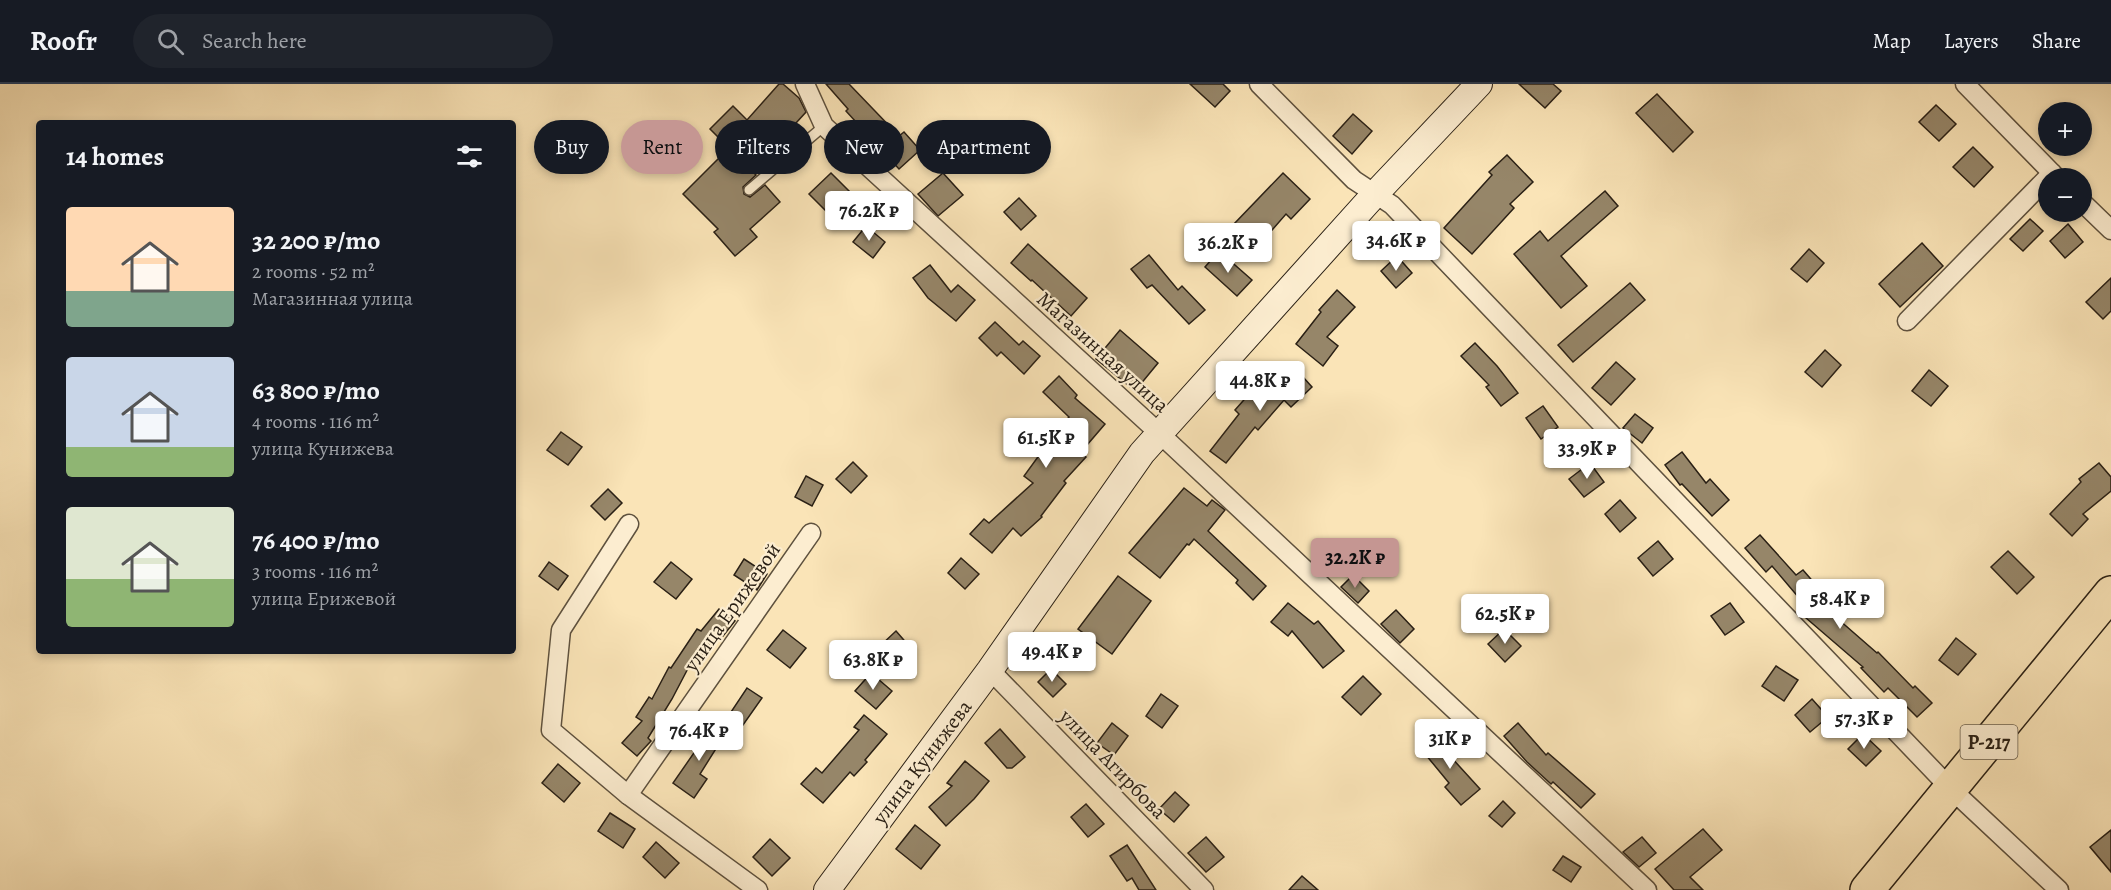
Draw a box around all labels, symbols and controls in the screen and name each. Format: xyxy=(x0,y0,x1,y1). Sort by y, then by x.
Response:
search box xyxy=(133,14,553,68)
text: Roofr xyxy=(30,22,97,60)
icon: search xyxy=(154,25,187,58)
text: Search here xyxy=(202,26,307,56)
text: Map xyxy=(1872,27,1911,55)
text: Layers xyxy=(1944,27,1999,55)
text: Share xyxy=(2032,27,2081,55)
map controls xyxy=(2038,102,2092,222)
button: + xyxy=(2038,102,2092,156)
chip: Buy xyxy=(534,120,609,174)
chip: Rent xyxy=(621,120,703,174)
chip: Filters xyxy=(715,120,812,174)
chip: New xyxy=(824,120,904,174)
chip: Apartment xyxy=(916,120,1051,174)
text: 14 homes xyxy=(66,139,164,174)
icon: filters xyxy=(453,140,486,173)
button: − xyxy=(2038,168,2092,222)
pin: 76.2K ₽ xyxy=(814,191,924,242)
text: 76.2K ₽ xyxy=(839,197,899,224)
pin: 34.6K ₽ xyxy=(1341,221,1451,272)
text: 32 200 ₽/mo xyxy=(252,223,380,258)
pin: 36.2K ₽ xyxy=(1173,223,1283,274)
text: 34.6K ₽ xyxy=(1366,227,1426,254)
text: 36.2K ₽ xyxy=(1198,229,1258,256)
icon: home xyxy=(114,231,186,303)
text: 2 rooms · 52 m² xyxy=(252,258,375,285)
text: Магазинная улица xyxy=(252,285,413,312)
street label: Магазинная улица xyxy=(1031,285,1175,419)
pin: 44.8K ₽ xyxy=(1205,361,1315,412)
text: 44.8K ₽ xyxy=(1230,367,1290,394)
text: 63 800 ₽/mo xyxy=(252,373,380,408)
icon: home xyxy=(114,381,186,453)
text: 4 rooms · 116 m² xyxy=(252,408,379,435)
pin: 61.5K ₽ xyxy=(991,418,1101,469)
text: 61.5K ₽ xyxy=(1017,424,1075,451)
pin: 33.9K ₽ xyxy=(1532,429,1642,480)
text: улица Кунижева xyxy=(252,435,394,462)
text: 33.9K ₽ xyxy=(1558,435,1616,462)
text: 76 400 ₽/mo xyxy=(252,523,380,558)
icon: home xyxy=(114,531,186,603)
street label: улица Ерижевой xyxy=(677,537,787,678)
pin: 32.2K ₽ xyxy=(1300,538,1410,589)
text: 32.2K ₽ xyxy=(1325,544,1385,571)
text: 3 rooms · 116 m² xyxy=(252,558,378,585)
pin: 58.4K ₽ xyxy=(1785,579,1895,630)
text: улица Ерижевой xyxy=(252,585,396,612)
text: 58.4K ₽ xyxy=(1810,585,1870,612)
pin: 62.5K ₽ xyxy=(1450,594,1560,645)
text: 62.5K ₽ xyxy=(1475,600,1535,627)
pin: 49.4K ₽ xyxy=(997,632,1107,683)
text: 49.4K ₽ xyxy=(1022,638,1082,665)
pin: 63.8K ₽ xyxy=(818,640,928,691)
text: 63.8K ₽ xyxy=(843,646,903,673)
street label: улица Кунижева xyxy=(865,694,978,831)
pin: 57.3K ₽ xyxy=(1809,699,1919,750)
street label: улица Агирбова xyxy=(1053,702,1173,825)
text: 57.3K ₽ xyxy=(1835,705,1893,732)
pin: 76.4K ₽ xyxy=(644,711,754,762)
text: 76.4K ₽ xyxy=(669,717,729,744)
pin: 31K ₽ xyxy=(1408,719,1492,770)
text: 31K ₽ xyxy=(1429,725,1471,752)
road number: Р-217 xyxy=(1960,725,2018,759)

